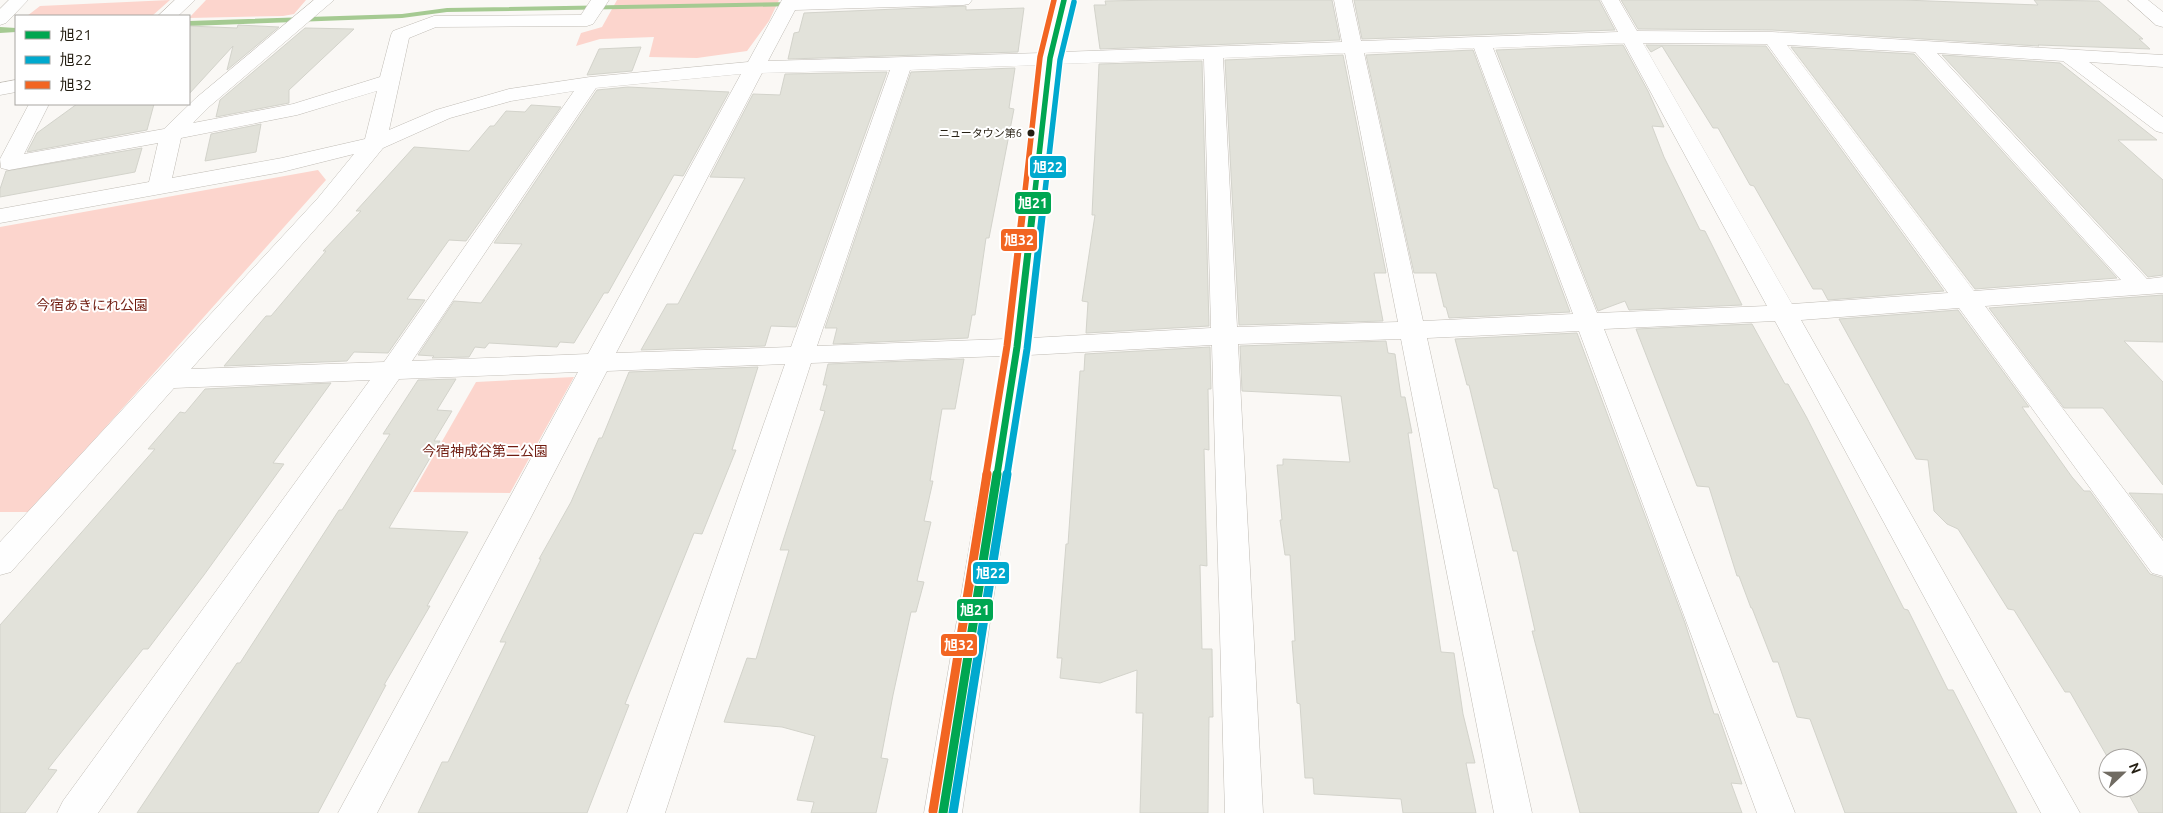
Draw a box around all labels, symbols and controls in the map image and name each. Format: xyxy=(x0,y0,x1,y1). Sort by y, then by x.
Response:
legend xyxy=(15,15,190,105)
text: 旭21 xyxy=(60,26,92,43)
text: 旭22 xyxy=(60,51,92,68)
text: 旭32 xyxy=(60,76,92,93)
place label: ニュータウン第6 xyxy=(939,127,1022,139)
marker: ニュータウン第6 xyxy=(1026,128,1036,138)
line badge: 旭22 xyxy=(1029,155,1067,179)
text: 旭22 xyxy=(1033,159,1063,175)
line badge: 旭21 xyxy=(1014,191,1052,215)
text: 旭21 xyxy=(1018,195,1048,211)
line badge: 旭32 xyxy=(1000,228,1038,252)
text: 旭32 xyxy=(1004,232,1034,248)
park label: 今宿あきにれ公園 xyxy=(36,297,148,313)
park label: 今宿神成谷第二公園 xyxy=(422,443,548,459)
line badge: 旭22 xyxy=(972,561,1010,585)
text: 旭22 xyxy=(976,565,1006,581)
line badge: 旭21 xyxy=(956,598,994,622)
text: 旭21 xyxy=(960,602,990,618)
line badge: 旭32 xyxy=(940,633,978,657)
text: 旭32 xyxy=(944,637,974,653)
north arrow xyxy=(2098,748,2148,798)
text: N xyxy=(2126,760,2144,776)

